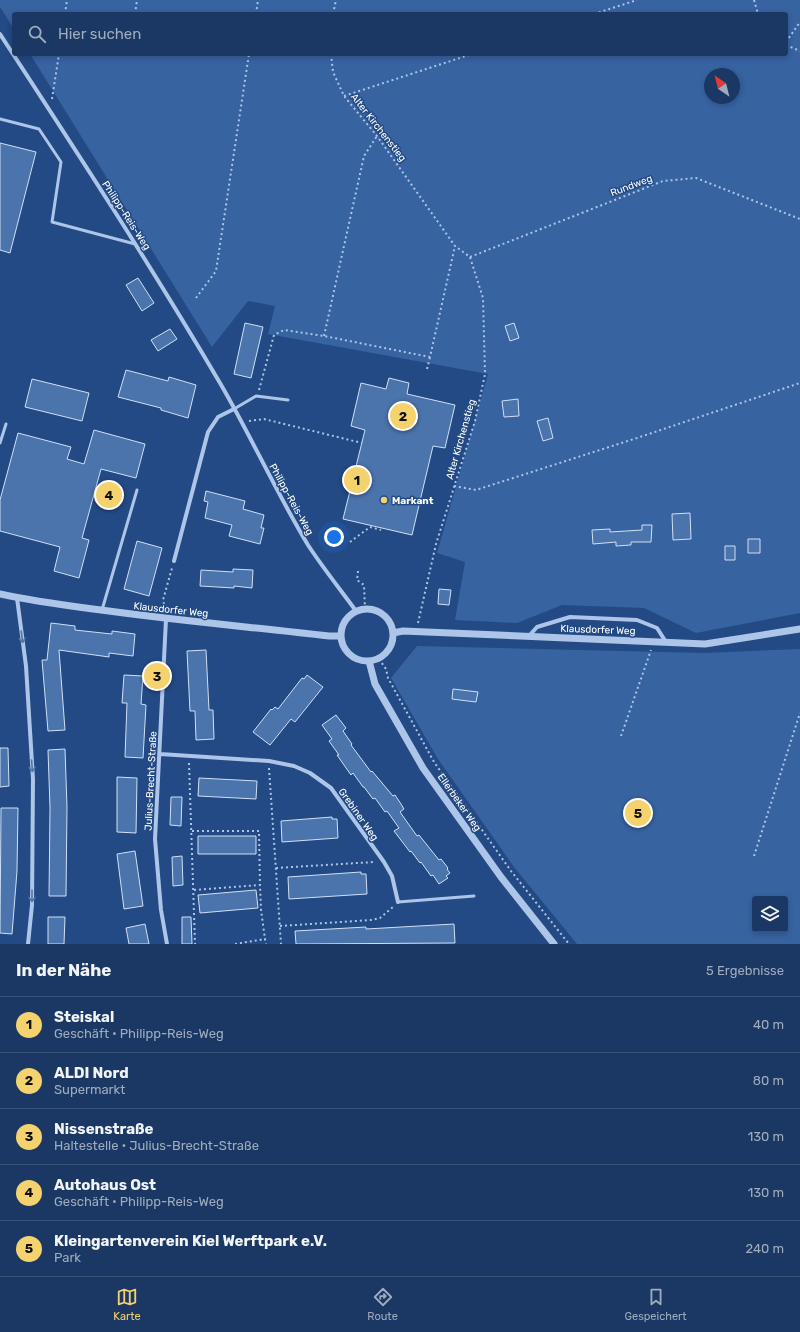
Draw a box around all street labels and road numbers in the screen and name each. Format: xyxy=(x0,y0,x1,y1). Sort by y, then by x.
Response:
street label: Alter Kirchenstieg xyxy=(348,91,409,164)
street label: Rundweg xyxy=(609,172,654,199)
street label: Philipp-Reis-Weg xyxy=(99,179,153,252)
street label: Alter Kirchenstieg xyxy=(444,398,478,481)
street label: Philipp-Reis-Weg xyxy=(266,462,316,537)
street label: Klausdorfer Weg xyxy=(133,600,209,620)
street label: Klausdorfer Weg xyxy=(560,623,636,637)
street label: Julius-Brecht-Straße xyxy=(142,731,160,831)
street label: Ellerbeker Weg xyxy=(435,771,484,834)
street label: Grebiner Weg xyxy=(336,786,381,843)

